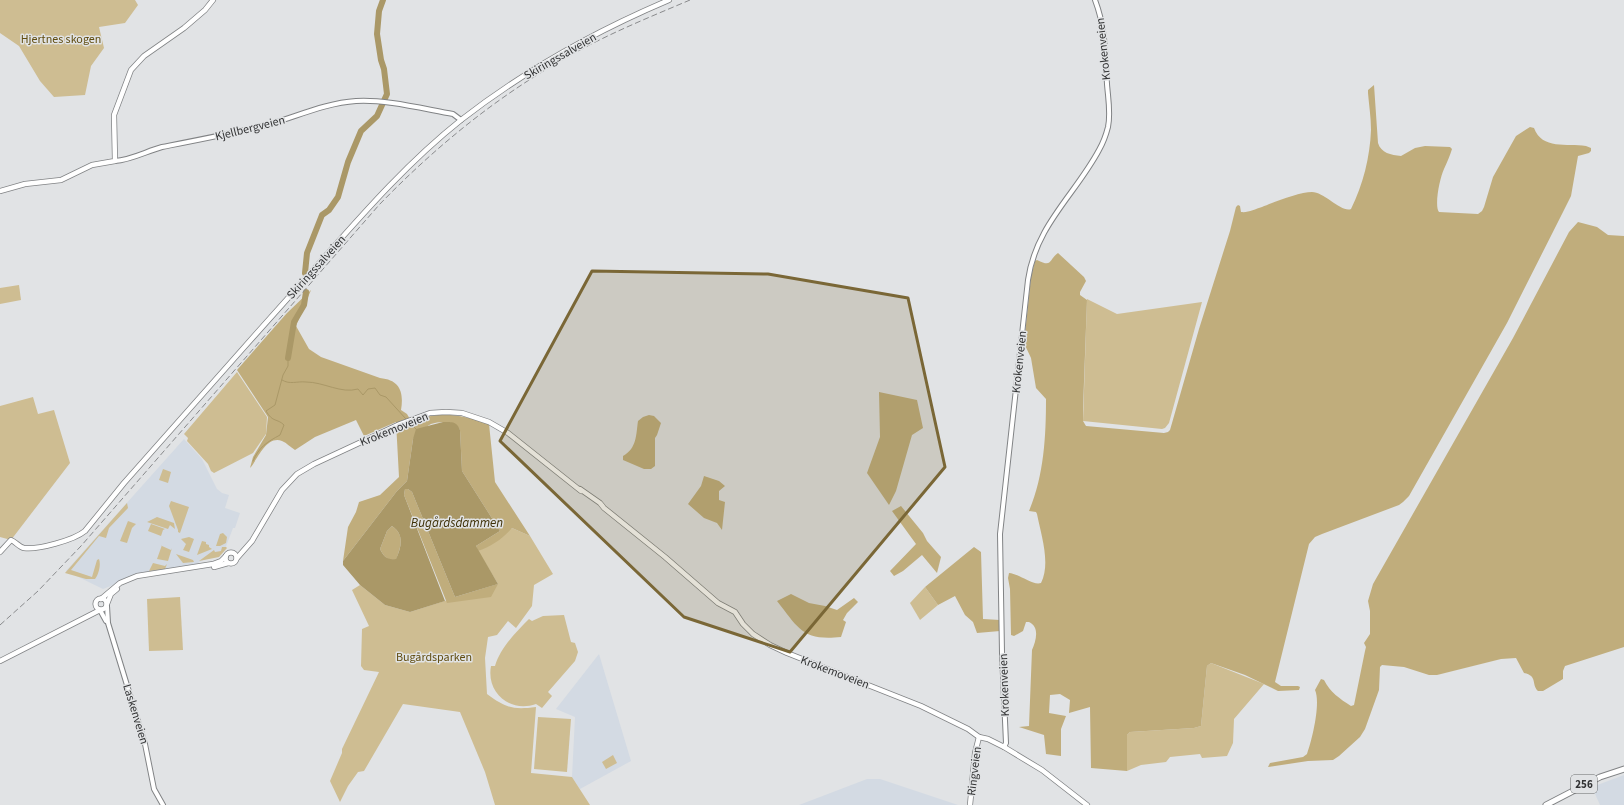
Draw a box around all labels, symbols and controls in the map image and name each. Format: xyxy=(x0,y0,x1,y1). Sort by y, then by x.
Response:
street label: Krokenveien xyxy=(1092,17,1115,81)
street label: Skiringssalveien xyxy=(521,29,600,84)
park label: Hjertnes skogen xyxy=(21,31,101,48)
street label: Kjellbergveien xyxy=(213,112,287,145)
street label: Skiringssalveien xyxy=(283,231,350,303)
street label: Krokenveien xyxy=(1008,330,1031,394)
street label: Krokemoveien xyxy=(357,408,431,451)
water label: Bugårdsdammen xyxy=(411,514,503,532)
park label: Bugårdsparken xyxy=(396,649,472,666)
street label: Krokemoveien xyxy=(798,652,872,693)
street label: Krokenveien xyxy=(995,653,1014,717)
street label: Laskenveien xyxy=(118,682,153,746)
street label: Ringveien xyxy=(963,746,986,797)
road number: 256 xyxy=(1571,775,1597,793)

